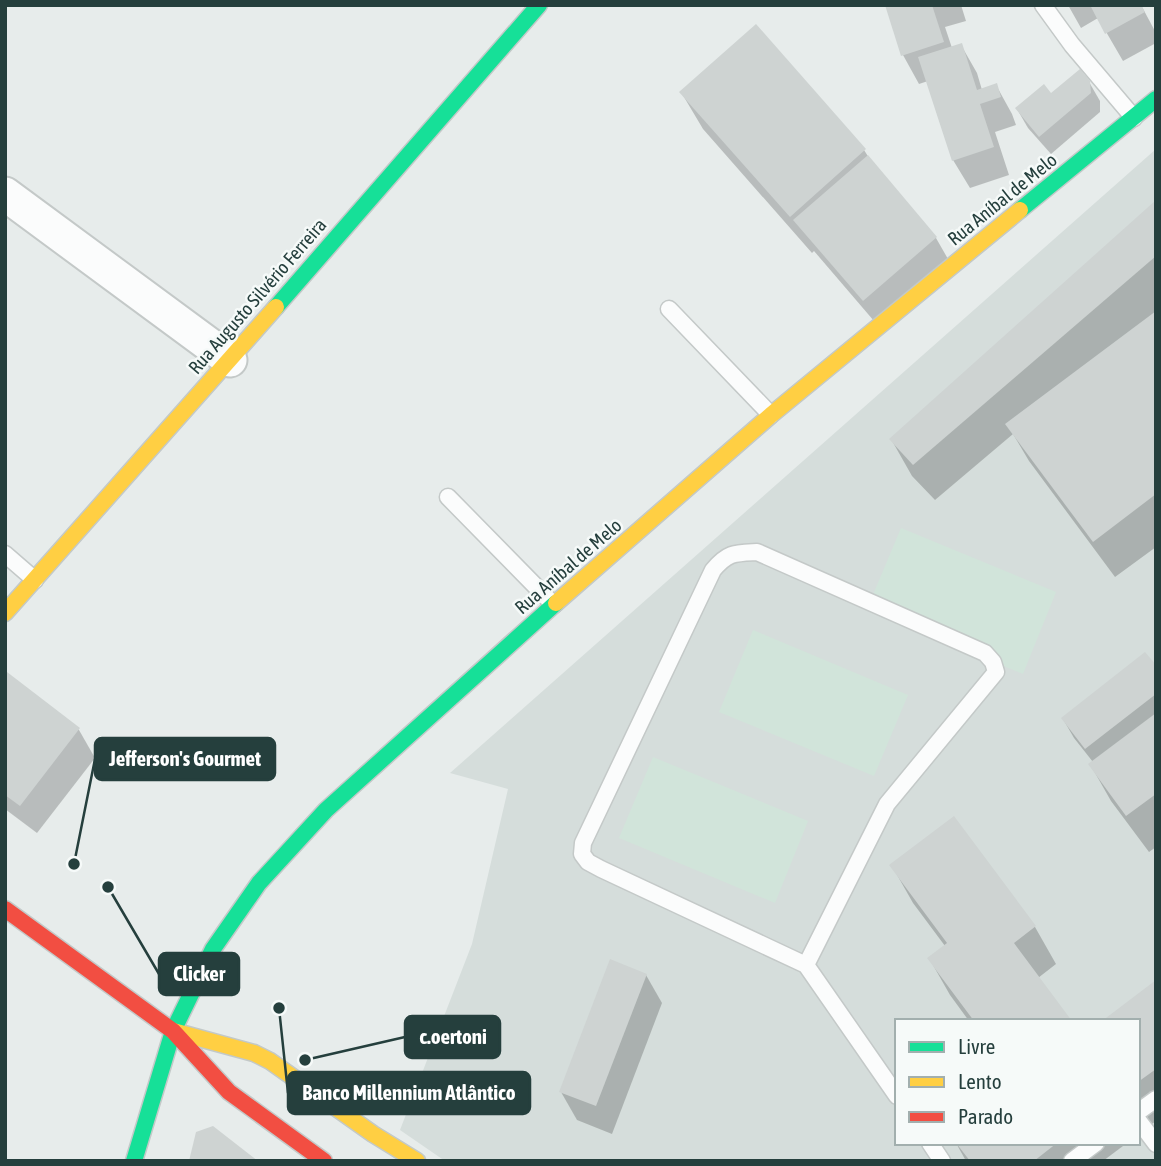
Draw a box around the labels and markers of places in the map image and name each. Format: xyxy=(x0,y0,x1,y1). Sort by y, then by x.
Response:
callout: Jefferson's Gourmet xyxy=(95,738,275,780)
callout: Clicker xyxy=(159,953,239,995)
callout: c.oertoni xyxy=(405,1016,500,1058)
callout: Banco Millennium Atlântico xyxy=(288,1072,530,1114)

